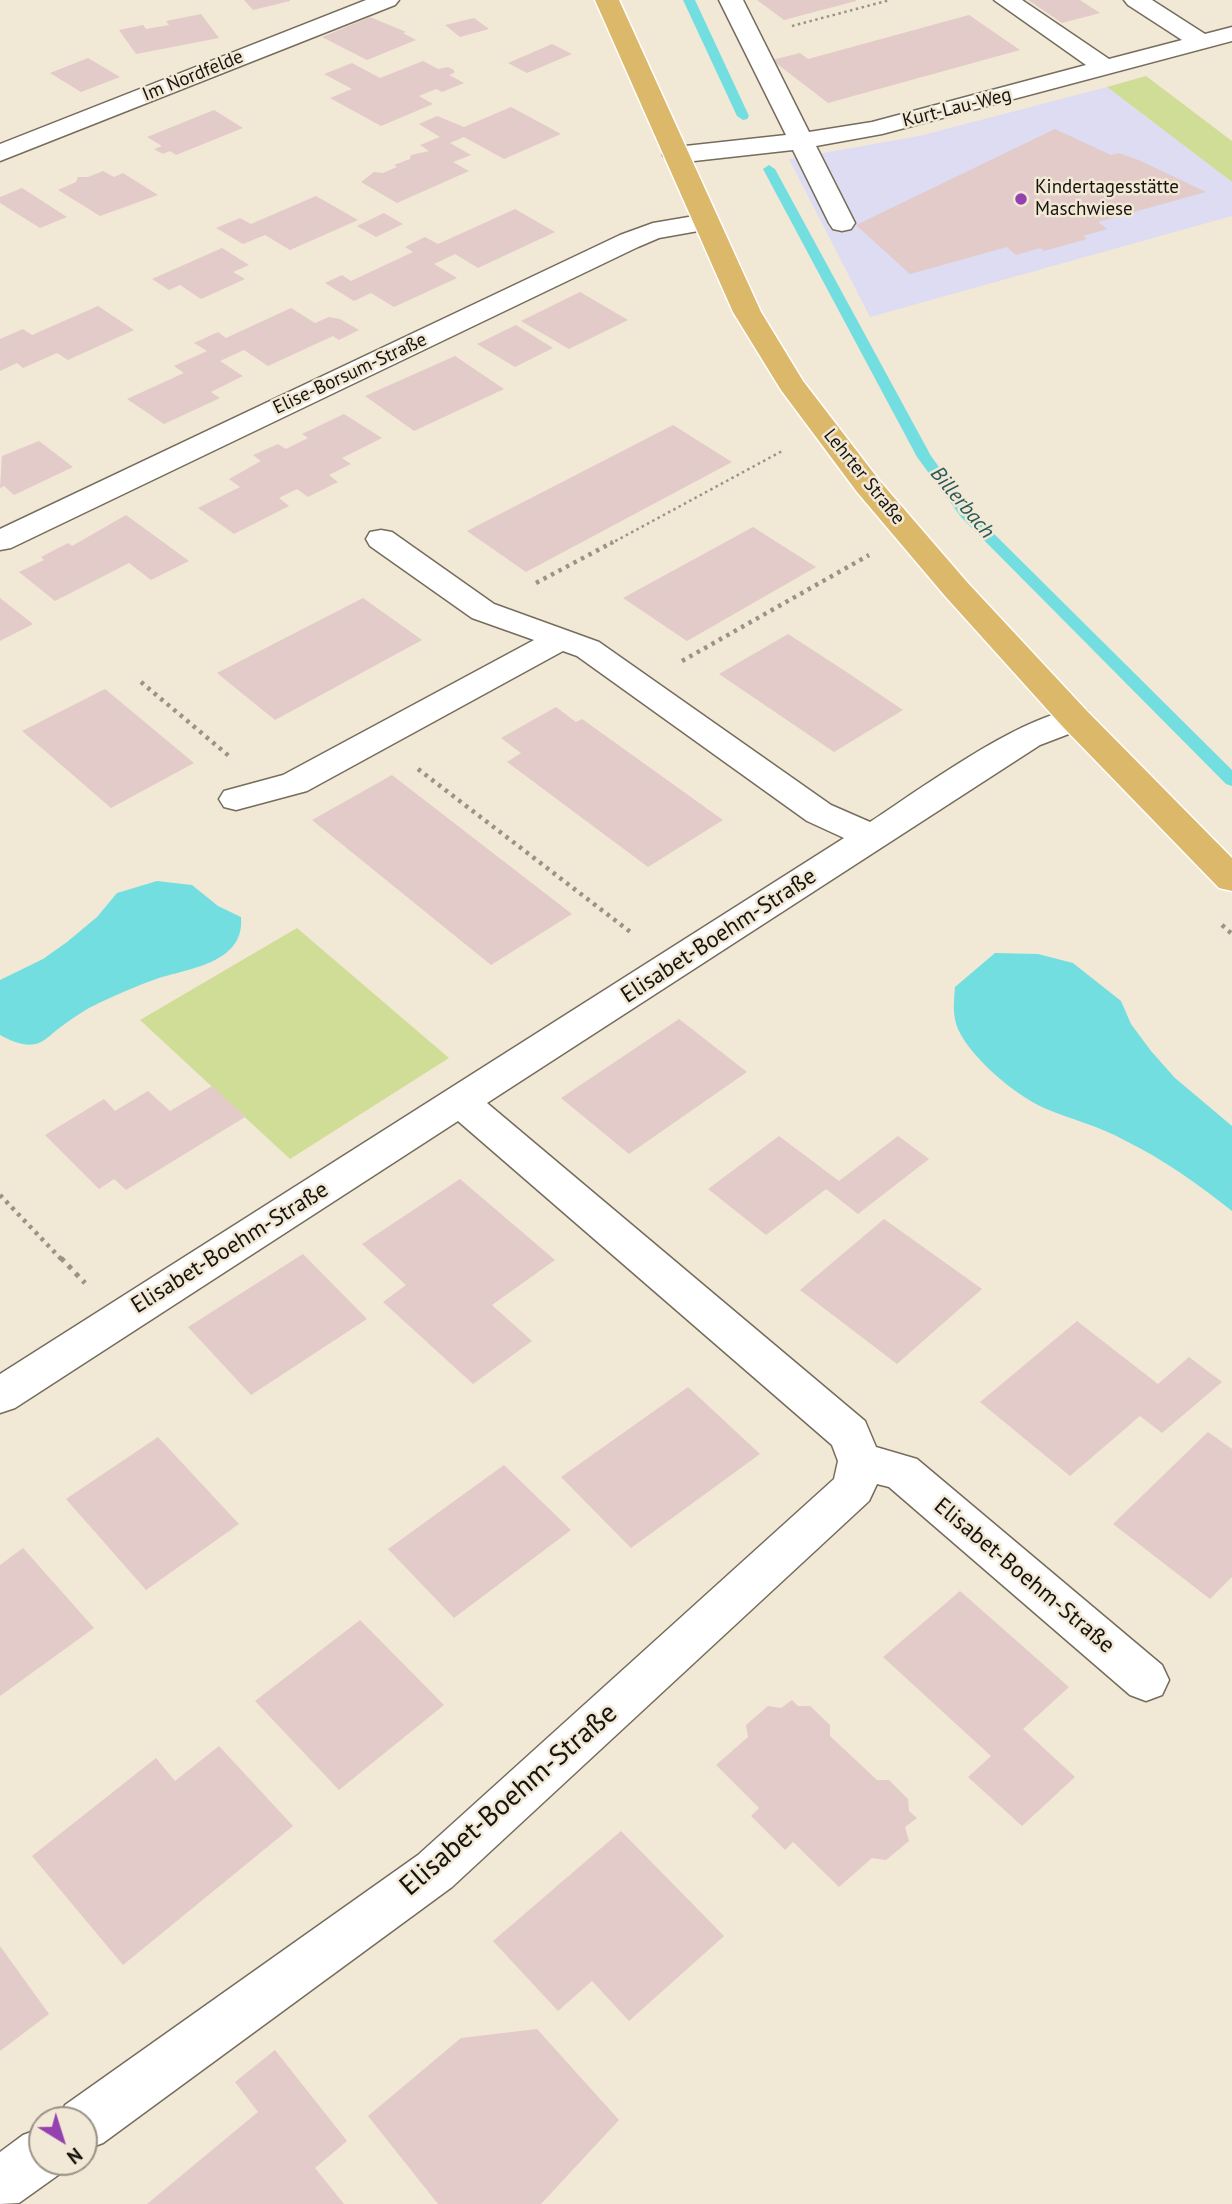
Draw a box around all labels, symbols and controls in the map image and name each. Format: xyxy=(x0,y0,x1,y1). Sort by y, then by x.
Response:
street label: Im Nordfelde xyxy=(139,45,247,107)
street label: Kurt-Lau-Weg xyxy=(900,83,1014,133)
place label: Kindertagesstätte Maschwiese xyxy=(1035,177,1179,221)
marker: Kindertagesstätte Maschwiese xyxy=(1013,191,1029,207)
street label: Elise-Borsum-Straße xyxy=(270,328,430,420)
street label: Lehrter Straße xyxy=(818,425,910,529)
water label: Billerbach xyxy=(925,462,999,544)
street label: Elisabet-Boehm-Straße xyxy=(616,863,822,1009)
street label: Elisabet-Boehm-Straße xyxy=(126,1176,334,1320)
street label: Elisabet-Boehm-Straße xyxy=(928,1492,1120,1660)
street label: Elisabet-Boehm-Straße xyxy=(394,1697,624,1903)
north arrow xyxy=(28,2106,98,2176)
text: N xyxy=(62,2143,87,2169)

